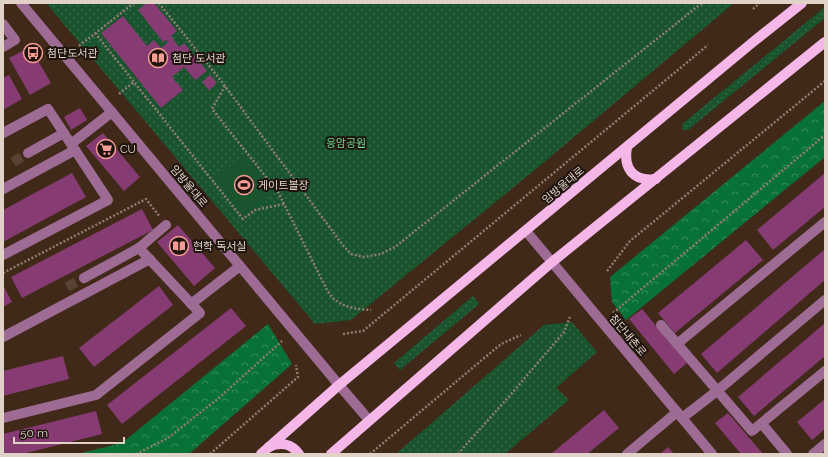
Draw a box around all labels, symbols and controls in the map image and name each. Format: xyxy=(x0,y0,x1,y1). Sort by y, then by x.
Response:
bus stop icon: 첨단도서관 xyxy=(22,42,44,64)
place label: 첨단도서관 xyxy=(47,47,98,60)
library icon: 첨단 도서관 xyxy=(147,47,169,69)
place label: 첨단 도서관 xyxy=(172,52,225,65)
park label: 응암공원 xyxy=(326,137,366,150)
supermarket icon: CU xyxy=(95,138,117,160)
place label: CU xyxy=(120,143,136,156)
street label: 임방울대로 xyxy=(167,163,210,210)
street label: 임방울대로 xyxy=(540,164,587,207)
sports icon: 게이트볼장 xyxy=(233,174,255,196)
place label: 게이트볼장 xyxy=(258,179,309,192)
library icon: 현학 독서실 xyxy=(168,235,190,257)
place label: 현학 독서실 xyxy=(193,240,246,253)
street label: 첨단내촌로 xyxy=(606,312,649,359)
scale bar xyxy=(14,419,124,445)
text: 50 m xyxy=(20,426,48,440)

